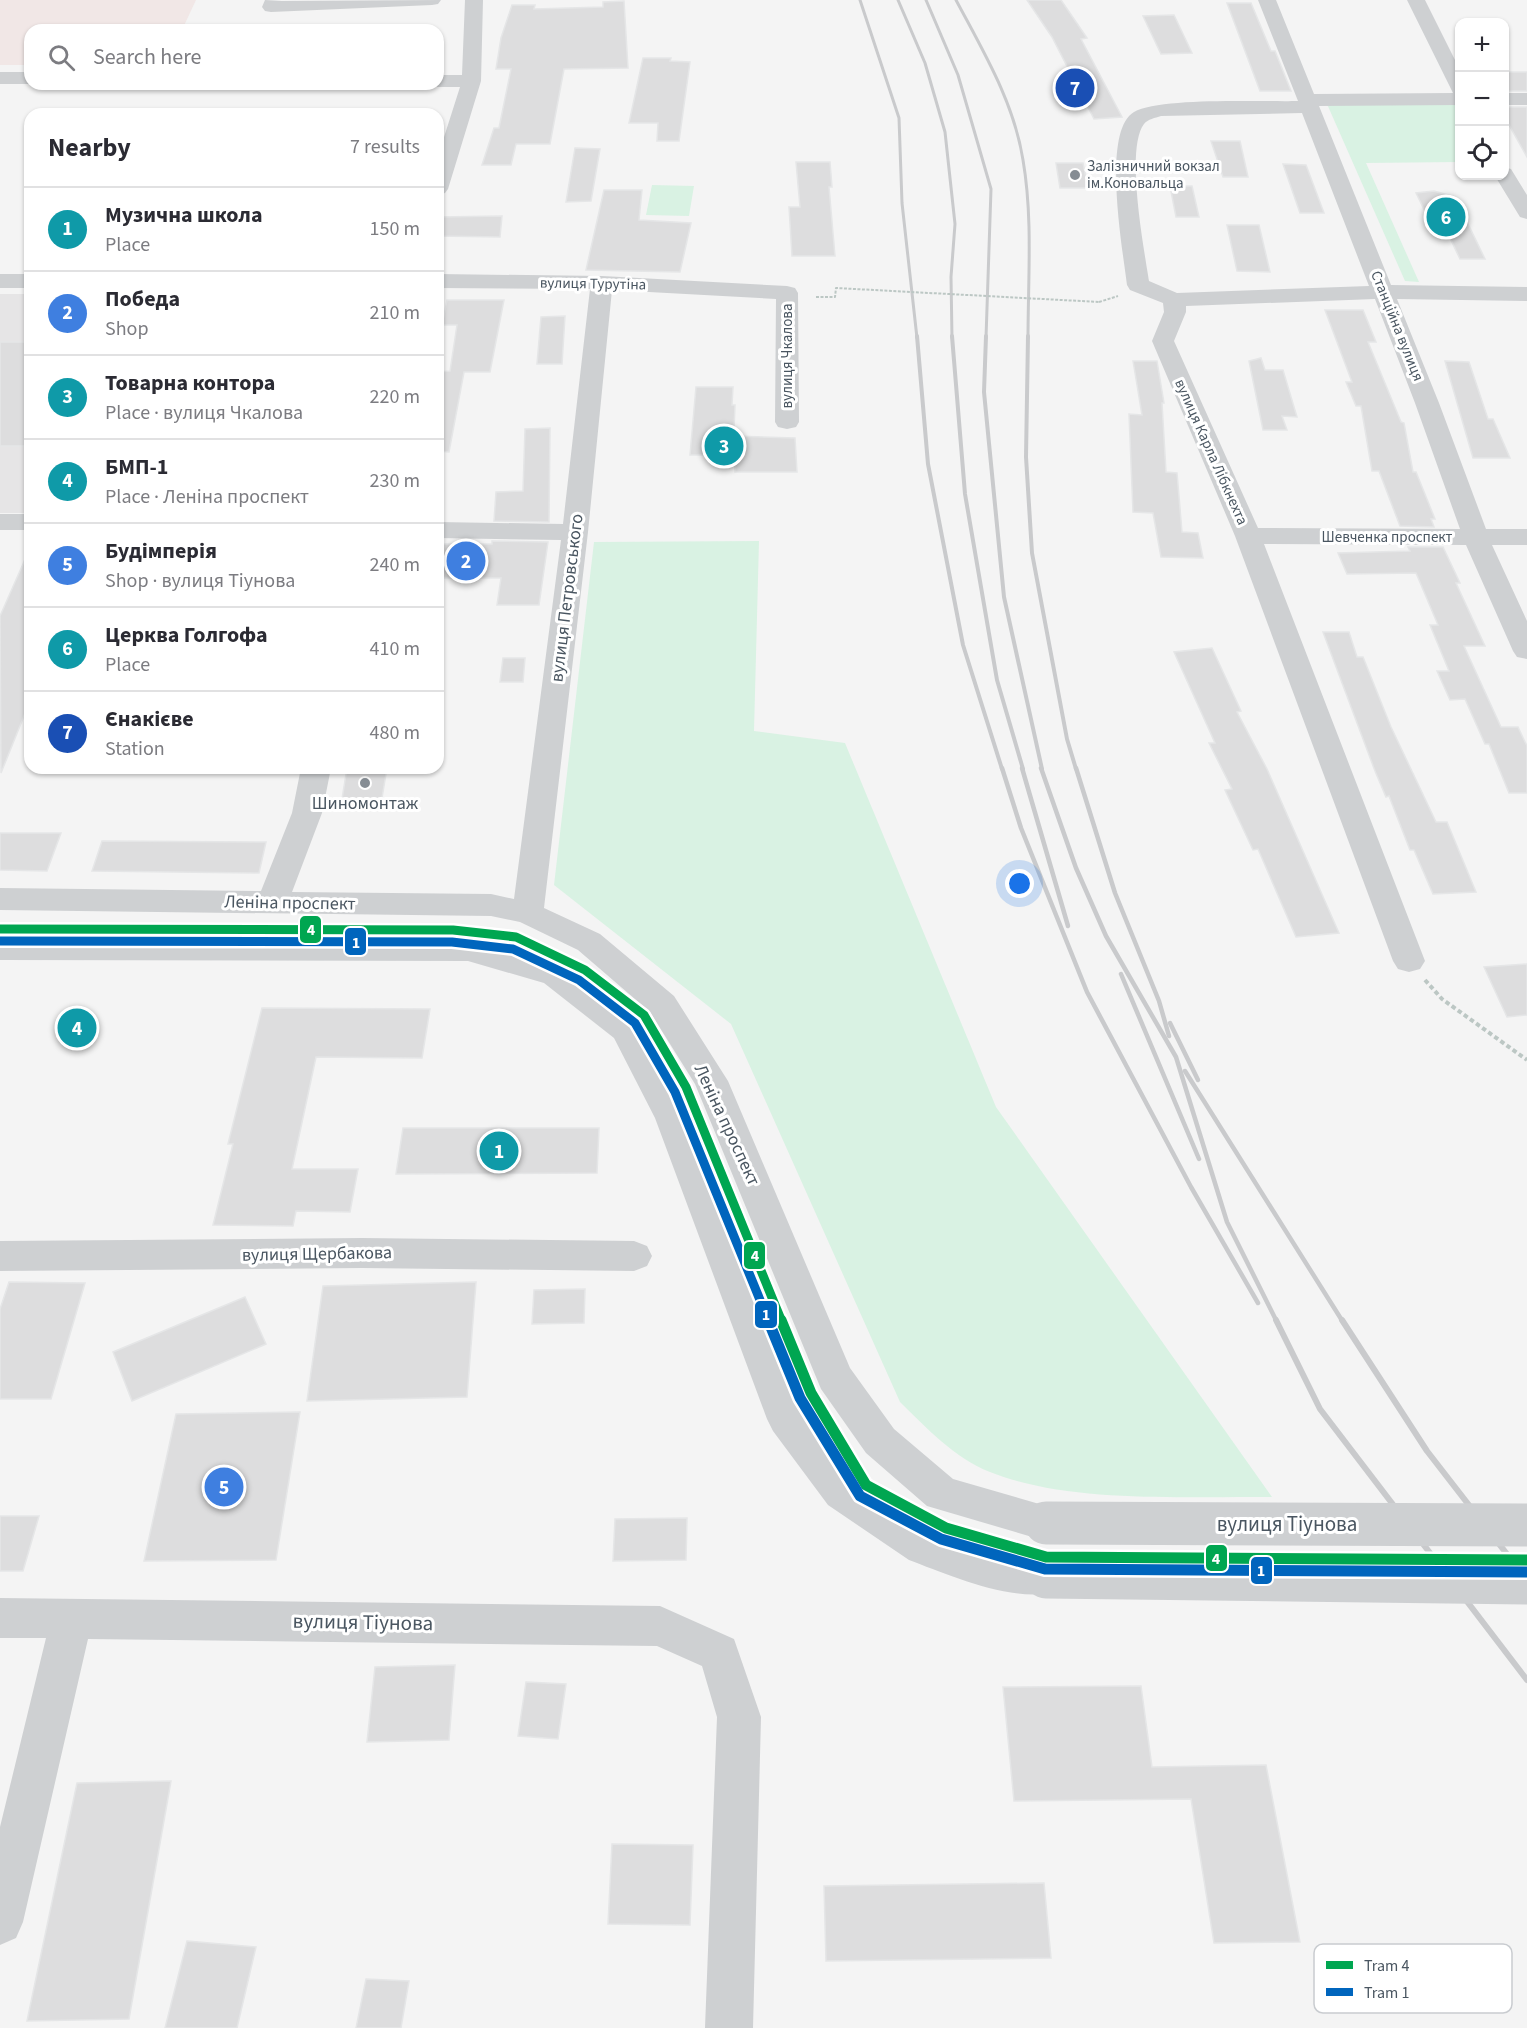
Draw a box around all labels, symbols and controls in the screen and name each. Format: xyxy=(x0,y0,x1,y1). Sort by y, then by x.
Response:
map controls xyxy=(1455,18,1509,180)
button: + xyxy=(1455,18,1509,72)
search box xyxy=(24,24,444,90)
icon: search xyxy=(45,41,78,74)
text: Search here xyxy=(93,41,201,73)
pin: 7 xyxy=(1056,66,1094,110)
button: − xyxy=(1455,72,1509,126)
button: locate xyxy=(1455,126,1509,180)
text: Nearby xyxy=(48,129,131,166)
text: 7 results xyxy=(350,133,420,161)
place label: Залізничний вокзал ім.Коновальца xyxy=(1087,156,1220,194)
marker: Залізничний вокзал ім.Коновальца xyxy=(1068,168,1082,182)
pin: 6 xyxy=(1426,194,1466,240)
text: Музична школа xyxy=(105,199,263,231)
text: 1 xyxy=(62,215,73,243)
text: 150 m xyxy=(370,215,420,243)
text: Place xyxy=(105,231,150,259)
street label: Станційна вулиця xyxy=(1365,268,1429,384)
street label: вулиця Турутіна xyxy=(540,273,646,295)
text: Победа xyxy=(105,283,180,315)
text: 2 xyxy=(62,299,73,327)
text: 210 m xyxy=(370,299,420,327)
street label: вулиця Чкалова xyxy=(777,303,798,409)
text: Shop xyxy=(105,315,149,343)
text: Товарна контора xyxy=(105,367,275,399)
street label: вулиця Карла Лібкнехта xyxy=(1169,376,1253,528)
text: 3 xyxy=(62,383,73,411)
text: 220 m xyxy=(370,383,420,411)
text: Place · вулиця Чкалова xyxy=(105,399,303,427)
pin: 3 xyxy=(704,424,744,468)
text: БМП-1 xyxy=(105,451,168,483)
text: 4 xyxy=(62,467,73,495)
text: 230 m xyxy=(370,467,420,495)
text: Place · Леніна проспект xyxy=(105,483,309,511)
street label: вулиця Петровського xyxy=(544,512,590,684)
street label: Шевченка проспект xyxy=(1322,527,1453,548)
text: Будімперія xyxy=(105,535,217,567)
pin: 2 xyxy=(446,538,486,584)
text: 5 xyxy=(62,551,73,579)
text: 240 m xyxy=(370,551,420,579)
text: Shop · вулиця Тіунова xyxy=(105,567,295,595)
text: Церква Голгофа xyxy=(105,619,268,651)
text: 6 xyxy=(62,635,73,663)
text: 410 m xyxy=(370,635,420,663)
text: Place xyxy=(105,651,150,679)
text: Єнакієве xyxy=(105,703,194,735)
text: 7 xyxy=(62,719,73,747)
text: 480 m xyxy=(370,719,420,747)
text: Station xyxy=(105,735,165,763)
marker: Шиномонтаж xyxy=(358,776,372,790)
place label: Шиномонтаж xyxy=(312,791,419,816)
your location xyxy=(1005,869,1034,898)
street label: Леніна проспект xyxy=(224,889,356,917)
line badge: 4 xyxy=(299,915,322,944)
text: 4 xyxy=(307,919,316,941)
line badge: 1 xyxy=(344,927,367,956)
text: 1 xyxy=(352,932,360,954)
pin: 4 xyxy=(58,1006,97,1050)
street label: Леніна проспект xyxy=(688,1060,766,1190)
pin: 1 xyxy=(480,1128,518,1174)
street label: вулиця Щербакова xyxy=(242,1240,392,1268)
line badge: 4 xyxy=(743,1241,766,1270)
text: 4 xyxy=(751,1245,760,1267)
line badge: 1 xyxy=(754,1300,778,1329)
text: 1 xyxy=(762,1304,770,1326)
pin: 5 xyxy=(204,1464,244,1510)
street label: вулиця Тіунова xyxy=(1217,1509,1357,1539)
line badge: 4 xyxy=(1205,1544,1228,1572)
text: 4 xyxy=(1212,1548,1221,1570)
line badge: 1 xyxy=(1250,1556,1273,1585)
text: 1 xyxy=(1257,1560,1265,1582)
street label: вулиця Тіунова xyxy=(292,1606,434,1638)
legend xyxy=(1314,1944,1512,2013)
text: Tram 4 xyxy=(1364,1955,1410,1977)
text: Tram 1 xyxy=(1364,1982,1410,2004)

